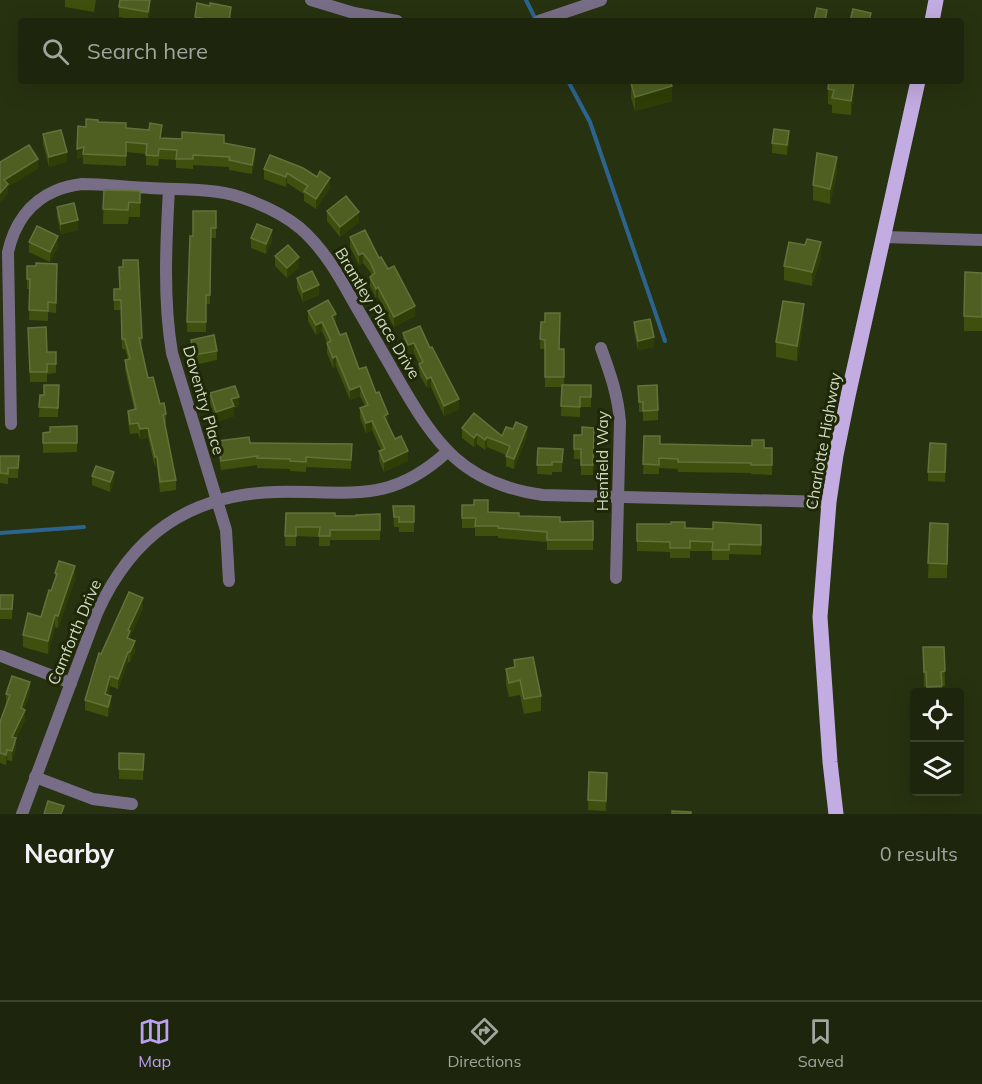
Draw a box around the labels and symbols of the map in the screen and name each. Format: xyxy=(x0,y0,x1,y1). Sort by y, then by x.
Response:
street label: Brantley Place Drive xyxy=(331,244,425,382)
street label: Daventry Place xyxy=(179,343,229,457)
street label: Charlotte Highway xyxy=(801,370,845,511)
street label: Henfield Way xyxy=(592,410,612,511)
street label: Camforth Drive xyxy=(43,576,105,688)

